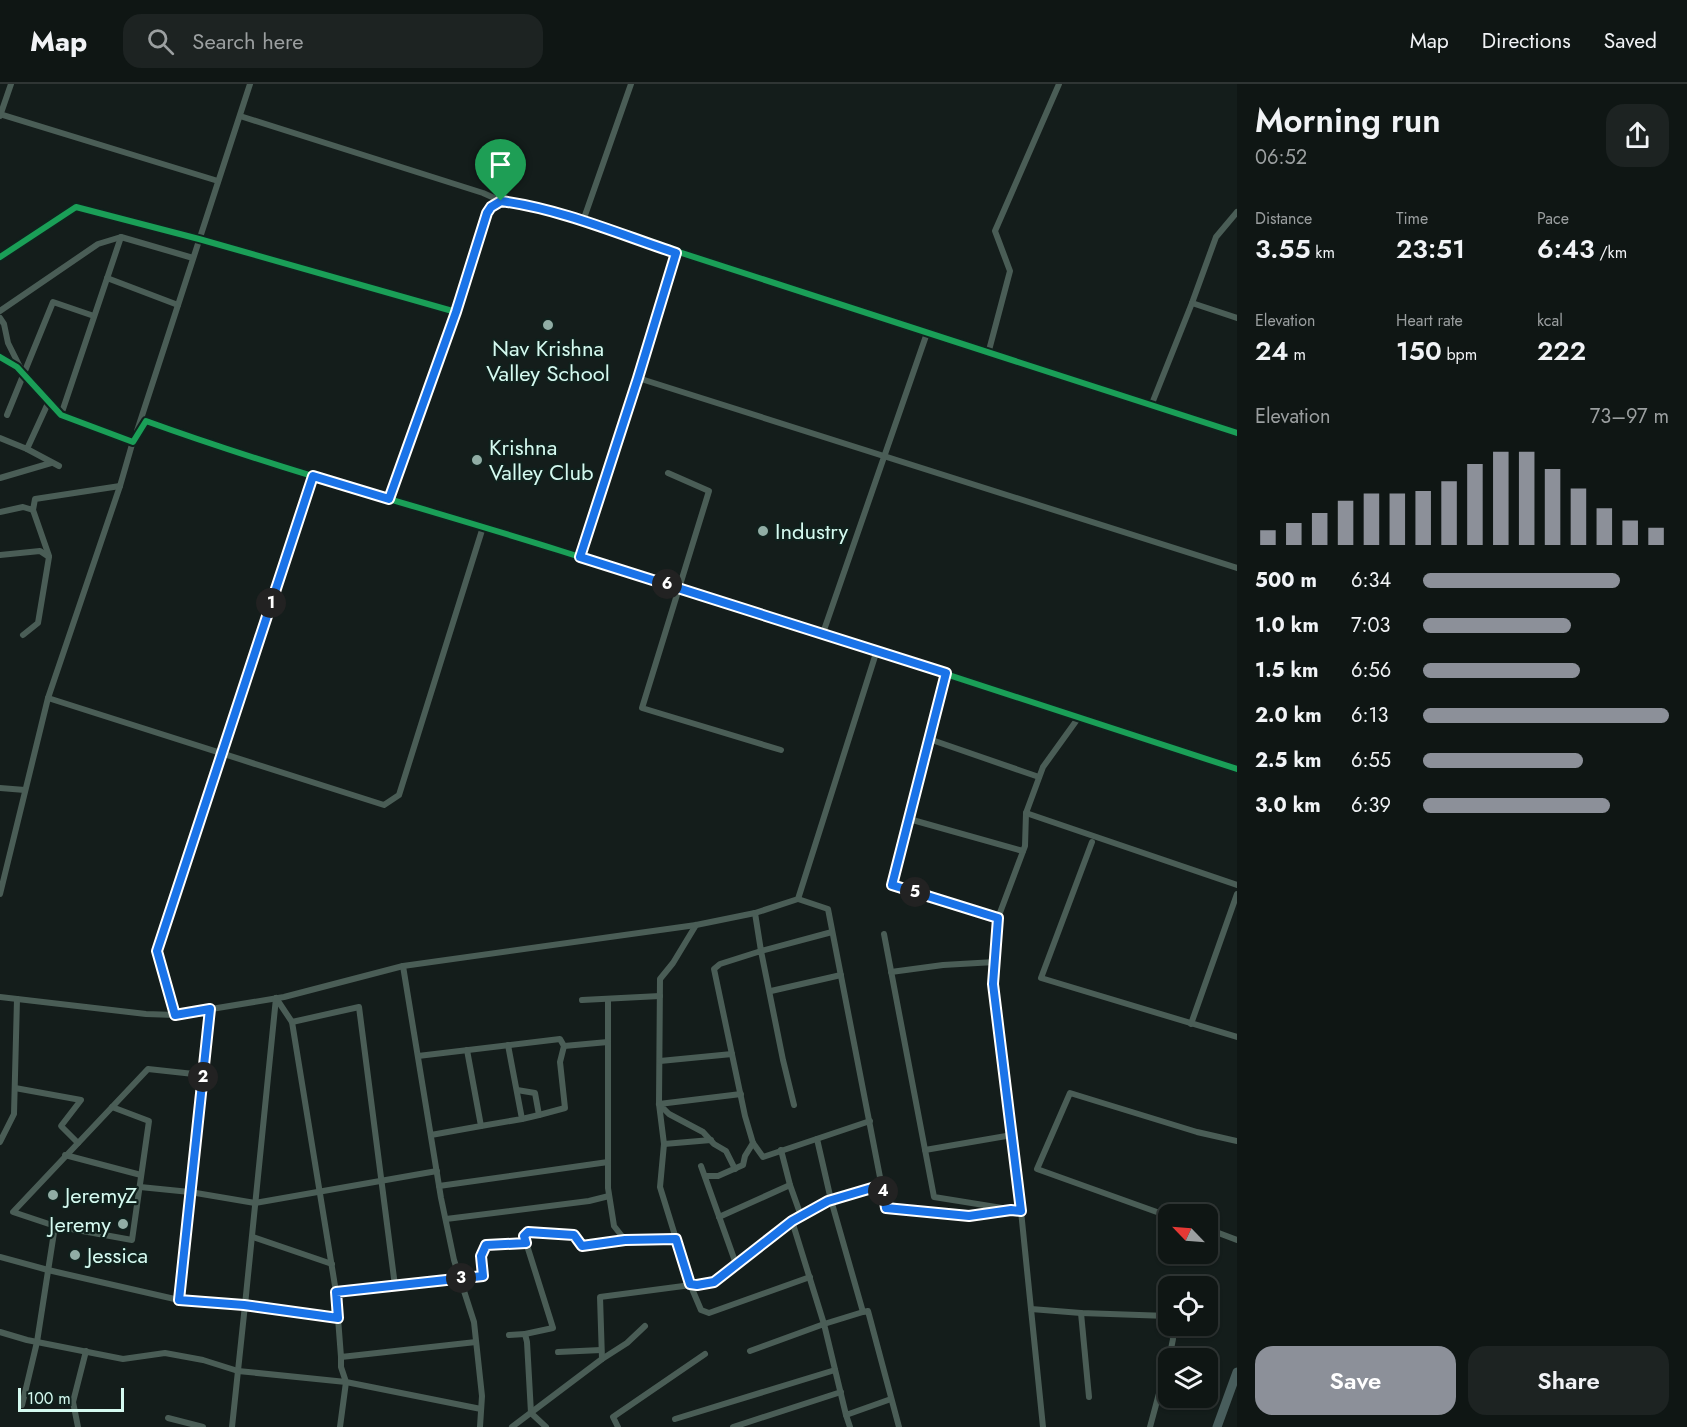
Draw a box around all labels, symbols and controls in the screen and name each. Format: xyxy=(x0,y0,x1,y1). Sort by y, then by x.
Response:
search box xyxy=(123,14,543,68)
text: Map xyxy=(30,21,87,62)
icon: search xyxy=(144,25,177,58)
text: Search here xyxy=(192,25,304,57)
text: Map xyxy=(1410,26,1449,56)
text: Directions xyxy=(1482,26,1571,56)
text: Saved xyxy=(1604,26,1657,56)
text: Morning run xyxy=(1255,97,1441,144)
button: share xyxy=(1606,104,1669,167)
pin xyxy=(475,139,526,201)
text: 06:52 xyxy=(1255,143,1307,172)
icon: arrive xyxy=(484,148,517,181)
text: Distance xyxy=(1255,207,1312,230)
text: Time xyxy=(1396,207,1428,230)
text: Pace xyxy=(1537,207,1569,230)
text: 3.55 xyxy=(1255,230,1311,268)
text: 23:51 xyxy=(1396,230,1465,268)
text: 6:43 xyxy=(1537,230,1595,268)
text: km xyxy=(1311,241,1335,264)
text: /km xyxy=(1595,241,1627,264)
text: Elevation xyxy=(1255,309,1315,332)
text: Heart rate xyxy=(1396,309,1463,332)
text: kcal xyxy=(1537,309,1563,332)
marker: Nav Krishna Valley School xyxy=(541,318,555,332)
place label: Nav Krishna Valley School xyxy=(486,332,610,389)
text: 24 xyxy=(1255,332,1289,370)
text: 150 xyxy=(1396,332,1442,370)
text: 222 xyxy=(1537,332,1586,370)
text: m xyxy=(1289,343,1306,366)
text: bpm xyxy=(1442,343,1477,366)
text: Elevation xyxy=(1255,402,1330,431)
text: 73–97 m xyxy=(1590,402,1669,431)
place label: Krishna Valley Club xyxy=(489,431,594,488)
marker: Krishna Valley Club xyxy=(470,453,484,467)
place label: Industry xyxy=(775,515,848,547)
marker: Industry xyxy=(756,524,770,538)
text: 500 m xyxy=(1255,566,1317,595)
text: 6:34 xyxy=(1351,566,1391,595)
pin: 6 xyxy=(652,569,682,599)
text: 6 xyxy=(662,572,672,595)
pin: 1 xyxy=(256,588,286,618)
text: 1 xyxy=(267,591,275,614)
text: 1.0 km xyxy=(1255,611,1319,640)
text: 7:03 xyxy=(1351,611,1390,640)
text: 1.5 km xyxy=(1255,656,1318,685)
text: 6:56 xyxy=(1351,656,1391,685)
text: 2.0 km xyxy=(1255,701,1322,730)
text: 6:13 xyxy=(1351,701,1388,730)
text: 2.5 km xyxy=(1255,746,1321,775)
text: 6:55 xyxy=(1351,746,1391,775)
text: 3.0 km xyxy=(1255,791,1321,820)
text: 6:39 xyxy=(1351,791,1391,820)
pin: 5 xyxy=(900,877,930,907)
text: 5 xyxy=(910,880,920,903)
pin: 2 xyxy=(188,1062,218,1092)
text: 2 xyxy=(198,1065,208,1088)
pin: 4 xyxy=(868,1176,898,1206)
place label: JeremyZ xyxy=(62,1179,137,1211)
text: 4 xyxy=(877,1179,889,1202)
marker: JeremyZ xyxy=(46,1188,60,1202)
north arrow xyxy=(1158,1204,1218,1264)
map controls xyxy=(1158,1204,1218,1408)
place label: Jeremy xyxy=(46,1208,111,1240)
marker: Jeremy xyxy=(116,1217,130,1231)
place label: Jessica xyxy=(84,1239,148,1271)
marker: Jessica xyxy=(68,1248,82,1262)
pin: 3 xyxy=(446,1263,476,1293)
text: 3 xyxy=(456,1266,466,1289)
button: locate xyxy=(1158,1276,1218,1336)
button: Save xyxy=(1255,1346,1456,1415)
button: Share xyxy=(1468,1346,1669,1415)
button: layers xyxy=(1158,1348,1218,1408)
scale bar xyxy=(18,1385,124,1412)
text: 100 m xyxy=(27,1387,71,1410)

